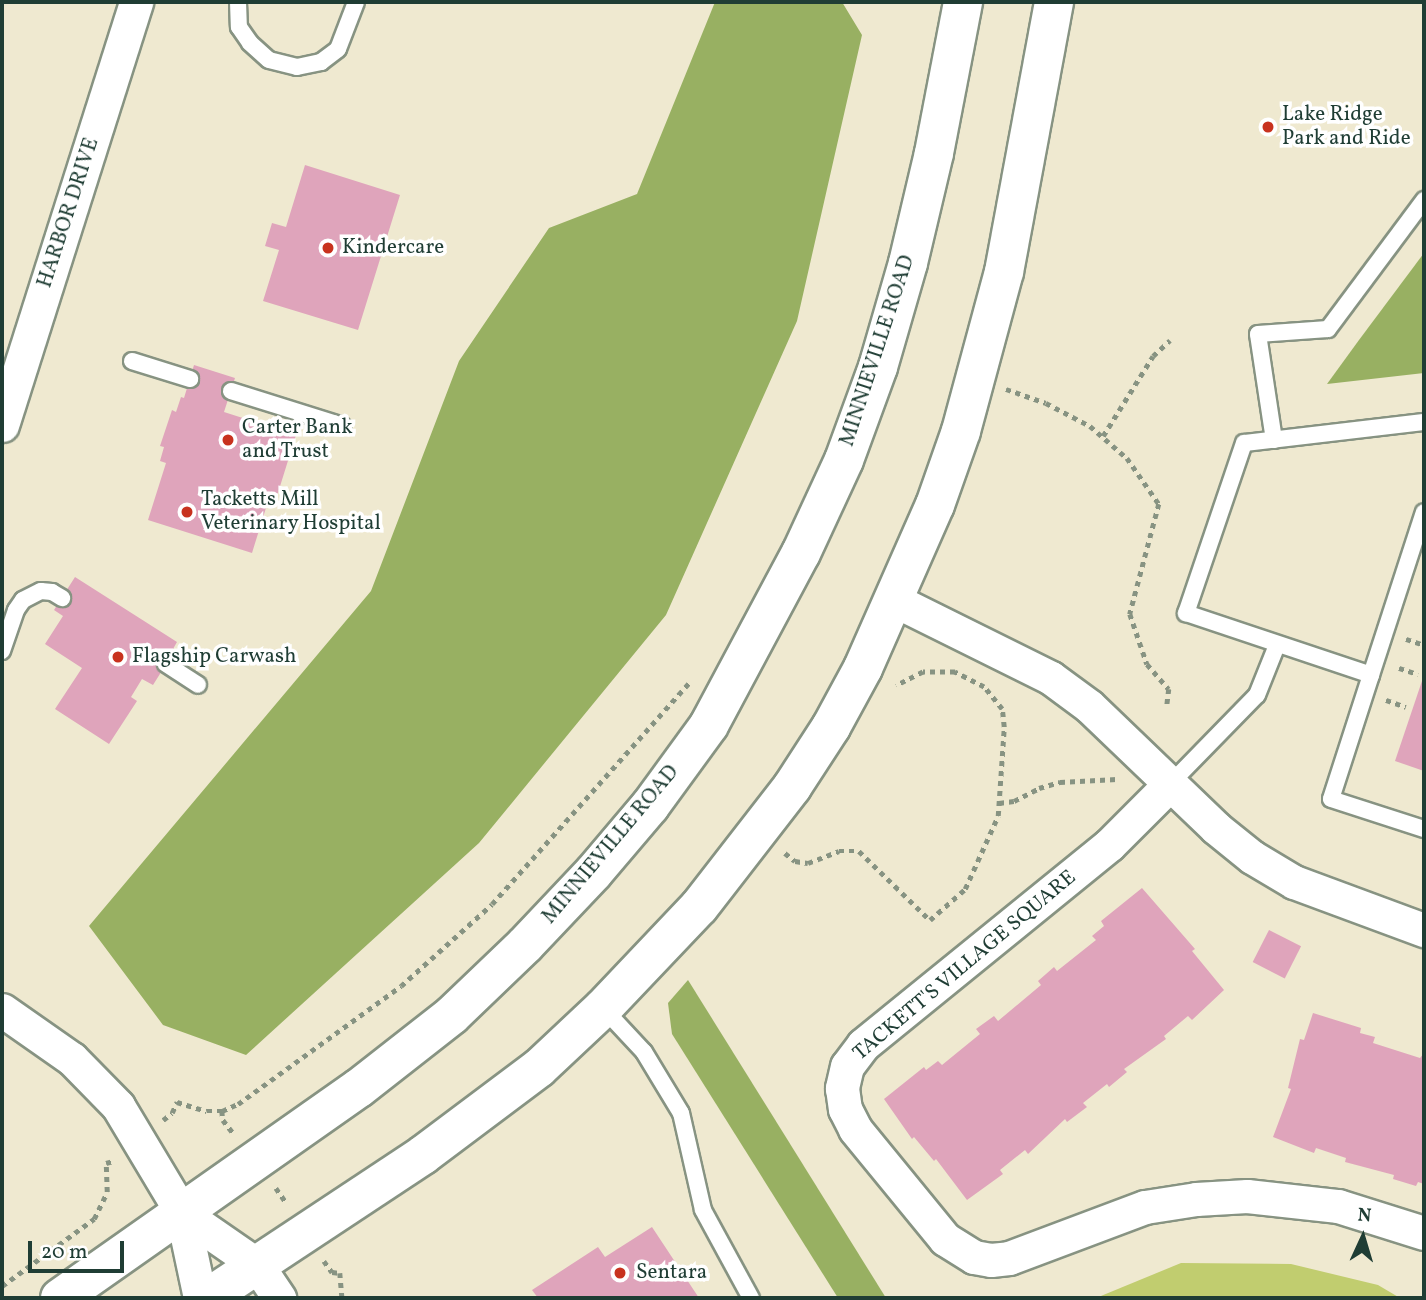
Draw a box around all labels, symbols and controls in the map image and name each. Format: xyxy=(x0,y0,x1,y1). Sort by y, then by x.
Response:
place label: Lake Ridge Park and Ride xyxy=(1282,102,1411,152)
marker: Lake Ridge Park and Ride xyxy=(1260,119,1276,135)
street label: HARBOR DRIVE xyxy=(33,135,105,291)
place label: Kindercare xyxy=(342,235,444,261)
marker: Kindercare xyxy=(320,240,336,256)
street label: MINNIEVILLE ROAD xyxy=(835,252,921,450)
place label: Carter Bank and Trust xyxy=(242,415,353,465)
marker: Carter Bank and Trust xyxy=(220,432,236,448)
place label: Tacketts Mill Veterinary Hospital xyxy=(201,487,381,537)
marker: Tacketts Mill Veterinary Hospital xyxy=(179,504,195,520)
place label: Flagship Carwash xyxy=(132,644,296,670)
marker: Flagship Carwash xyxy=(110,649,126,665)
street label: MINNIEVILLE ROAD xyxy=(537,761,685,929)
street label: TACKETT'S VILLAGE SQUARE xyxy=(848,865,1082,1067)
north arrow xyxy=(1328,1202,1398,1272)
text: N xyxy=(1357,1203,1372,1230)
scale bar xyxy=(32,1226,128,1270)
text: 20 m xyxy=(41,1238,87,1267)
place label: Sentara xyxy=(636,1260,707,1286)
marker: Sentara xyxy=(610,1263,630,1283)

